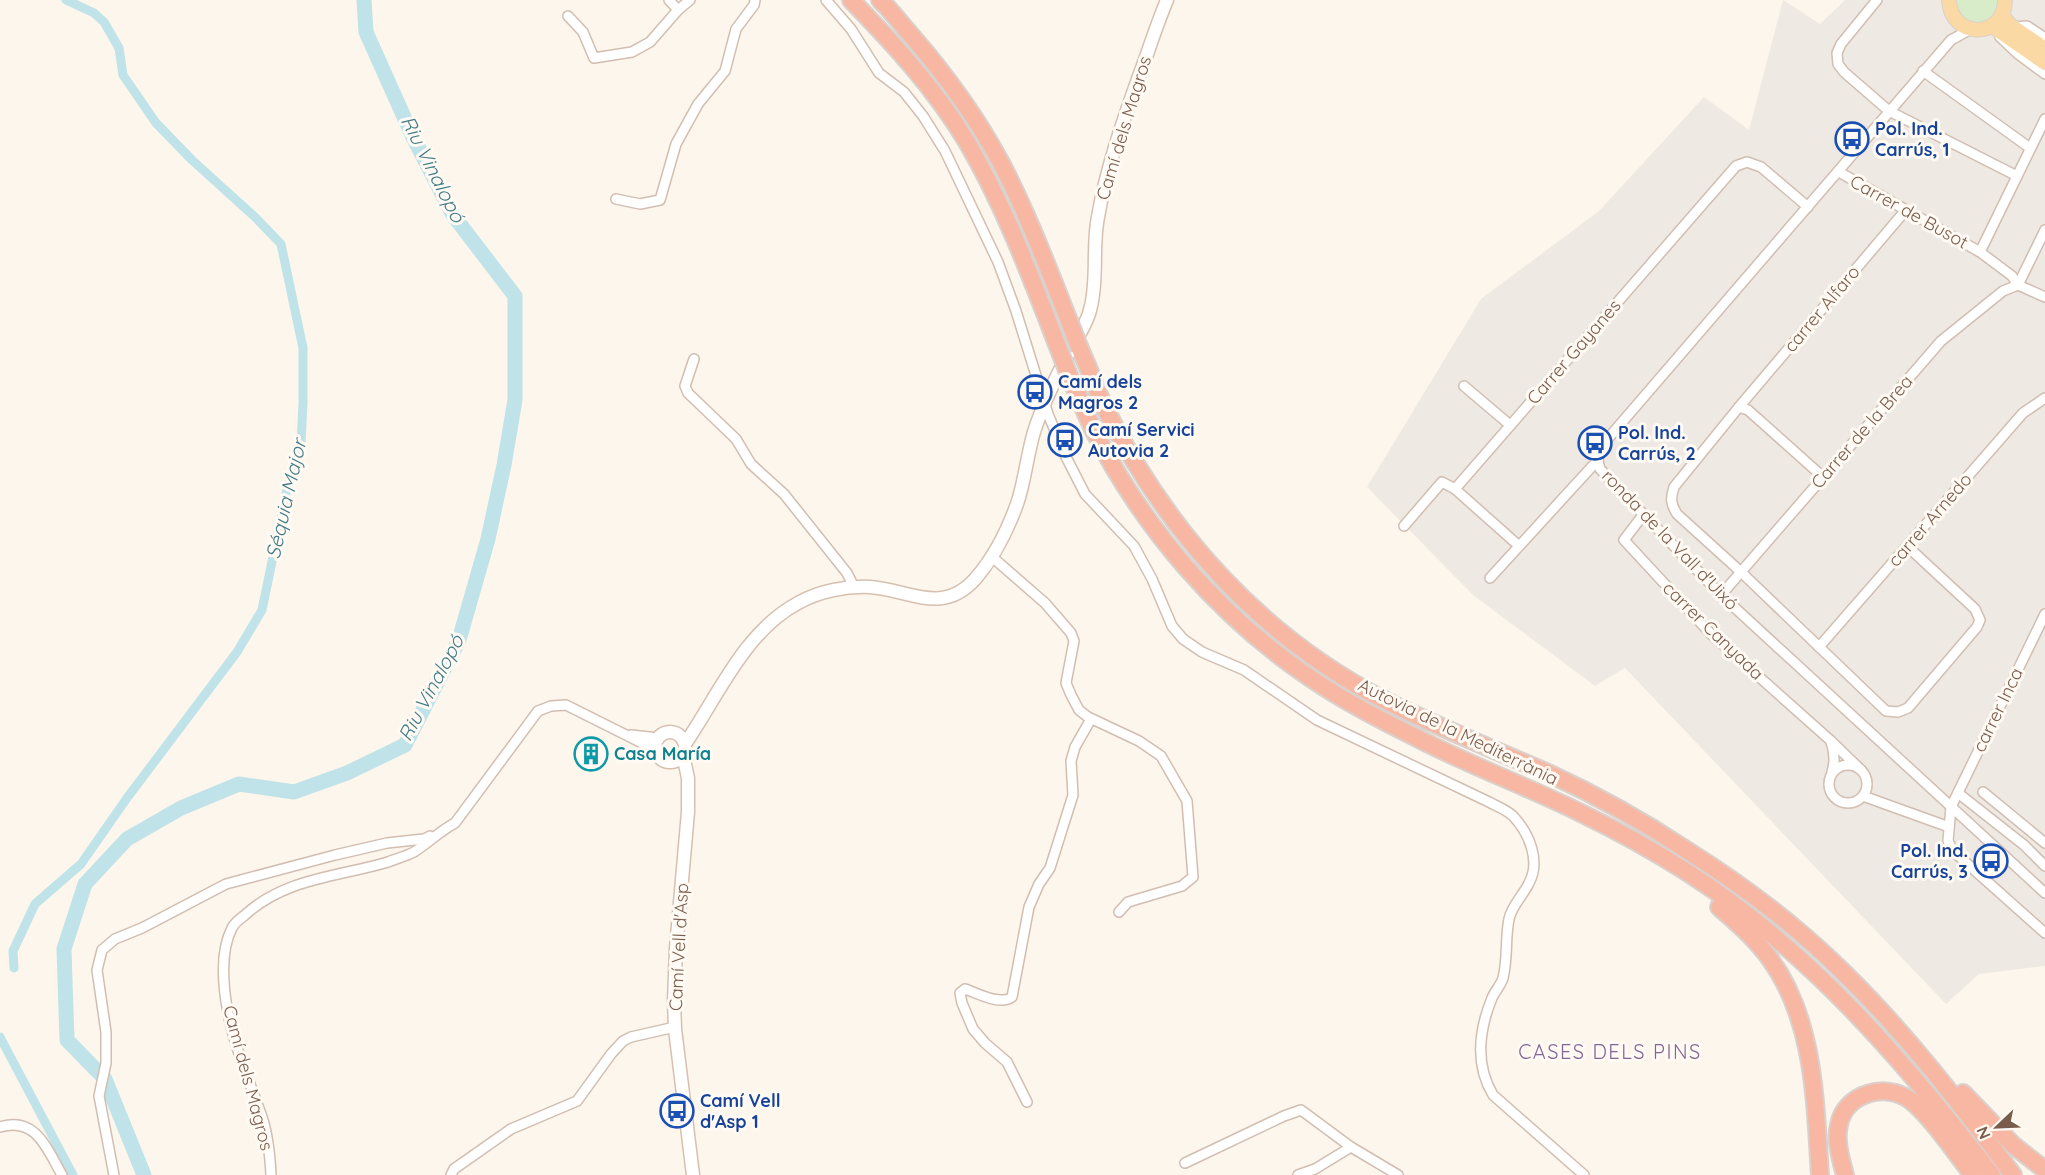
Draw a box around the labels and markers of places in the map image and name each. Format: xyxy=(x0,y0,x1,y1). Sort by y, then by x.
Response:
place label: Pol. Ind. Carrús, 1 xyxy=(1875,117,1949,161)
bus stop icon: Pol. Ind. Carrús, 1 xyxy=(1834,121,1870,157)
place label: Camí dels Magros 2 xyxy=(1058,370,1142,414)
bus stop icon: Camí dels Magros 2 xyxy=(1017,374,1053,410)
place label: Camí Servici Autovia 2 xyxy=(1088,418,1195,462)
place label: Pol. Ind. Carrús, 2 xyxy=(1618,421,1696,465)
bus stop icon: Camí Servici Autovia 2 xyxy=(1047,422,1083,458)
bus stop icon: Pol. Ind. Carrús, 2 xyxy=(1577,425,1613,461)
building icon: Casa María xyxy=(573,736,609,772)
place label: Casa María xyxy=(614,742,711,765)
place label: Pol. Ind. Carrús, 3 xyxy=(1891,839,1968,883)
bus stop icon: Pol. Ind. Carrús, 3 xyxy=(1973,843,2009,879)
place label: Camí Vell d'Asp 1 xyxy=(700,1089,781,1133)
bus stop icon: Camí Vell d'Asp 1 xyxy=(659,1093,695,1129)

